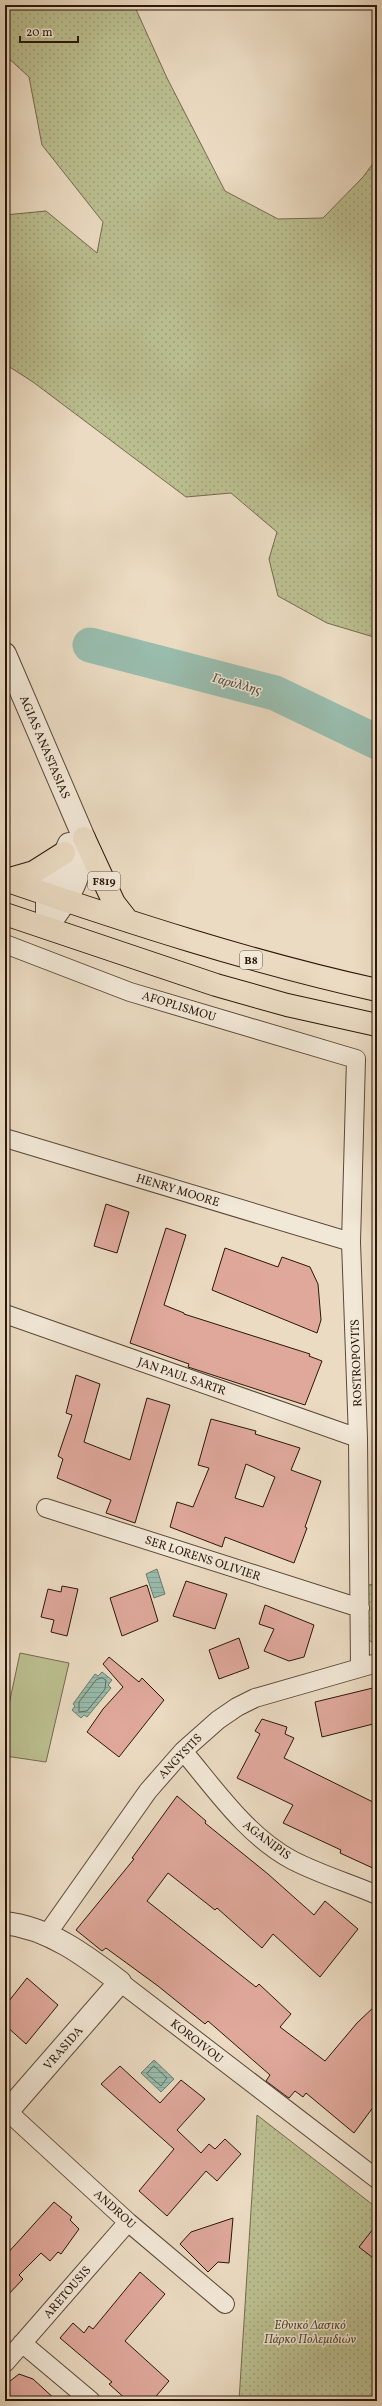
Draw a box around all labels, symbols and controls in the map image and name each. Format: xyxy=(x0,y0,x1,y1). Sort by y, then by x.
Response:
scale bar xyxy=(20,18,78,44)
text: 20 m xyxy=(26,25,53,41)
water label: Γαρύλλης xyxy=(210,670,264,700)
street label: AGIAS ANASTASIAS xyxy=(15,693,73,802)
road number: F819 xyxy=(88,872,120,890)
road number: B8 xyxy=(240,951,262,969)
street label: AFOPLISMOU xyxy=(140,988,218,1026)
street label: HENRY MOORE xyxy=(134,1171,221,1211)
street label: ROSTROPOVITS xyxy=(347,1319,367,1407)
street label: JAN PAUL SARTR xyxy=(135,1354,228,1400)
street label: SER LORENS OLIVIER xyxy=(143,1533,263,1585)
street label: ANGYSTIS xyxy=(155,1731,206,1783)
street label: AGANIPIS xyxy=(239,1818,294,1864)
street label: KOROIVOU xyxy=(167,2016,226,2067)
street label: VRASIDA xyxy=(40,2023,87,2074)
street label: ANDROU xyxy=(90,2187,139,2233)
street label: ARETOUSIS xyxy=(40,2263,95,2322)
park label: Εθνικό Δασικό Πάρκο Πολεμιδιών xyxy=(264,2318,357,2348)

